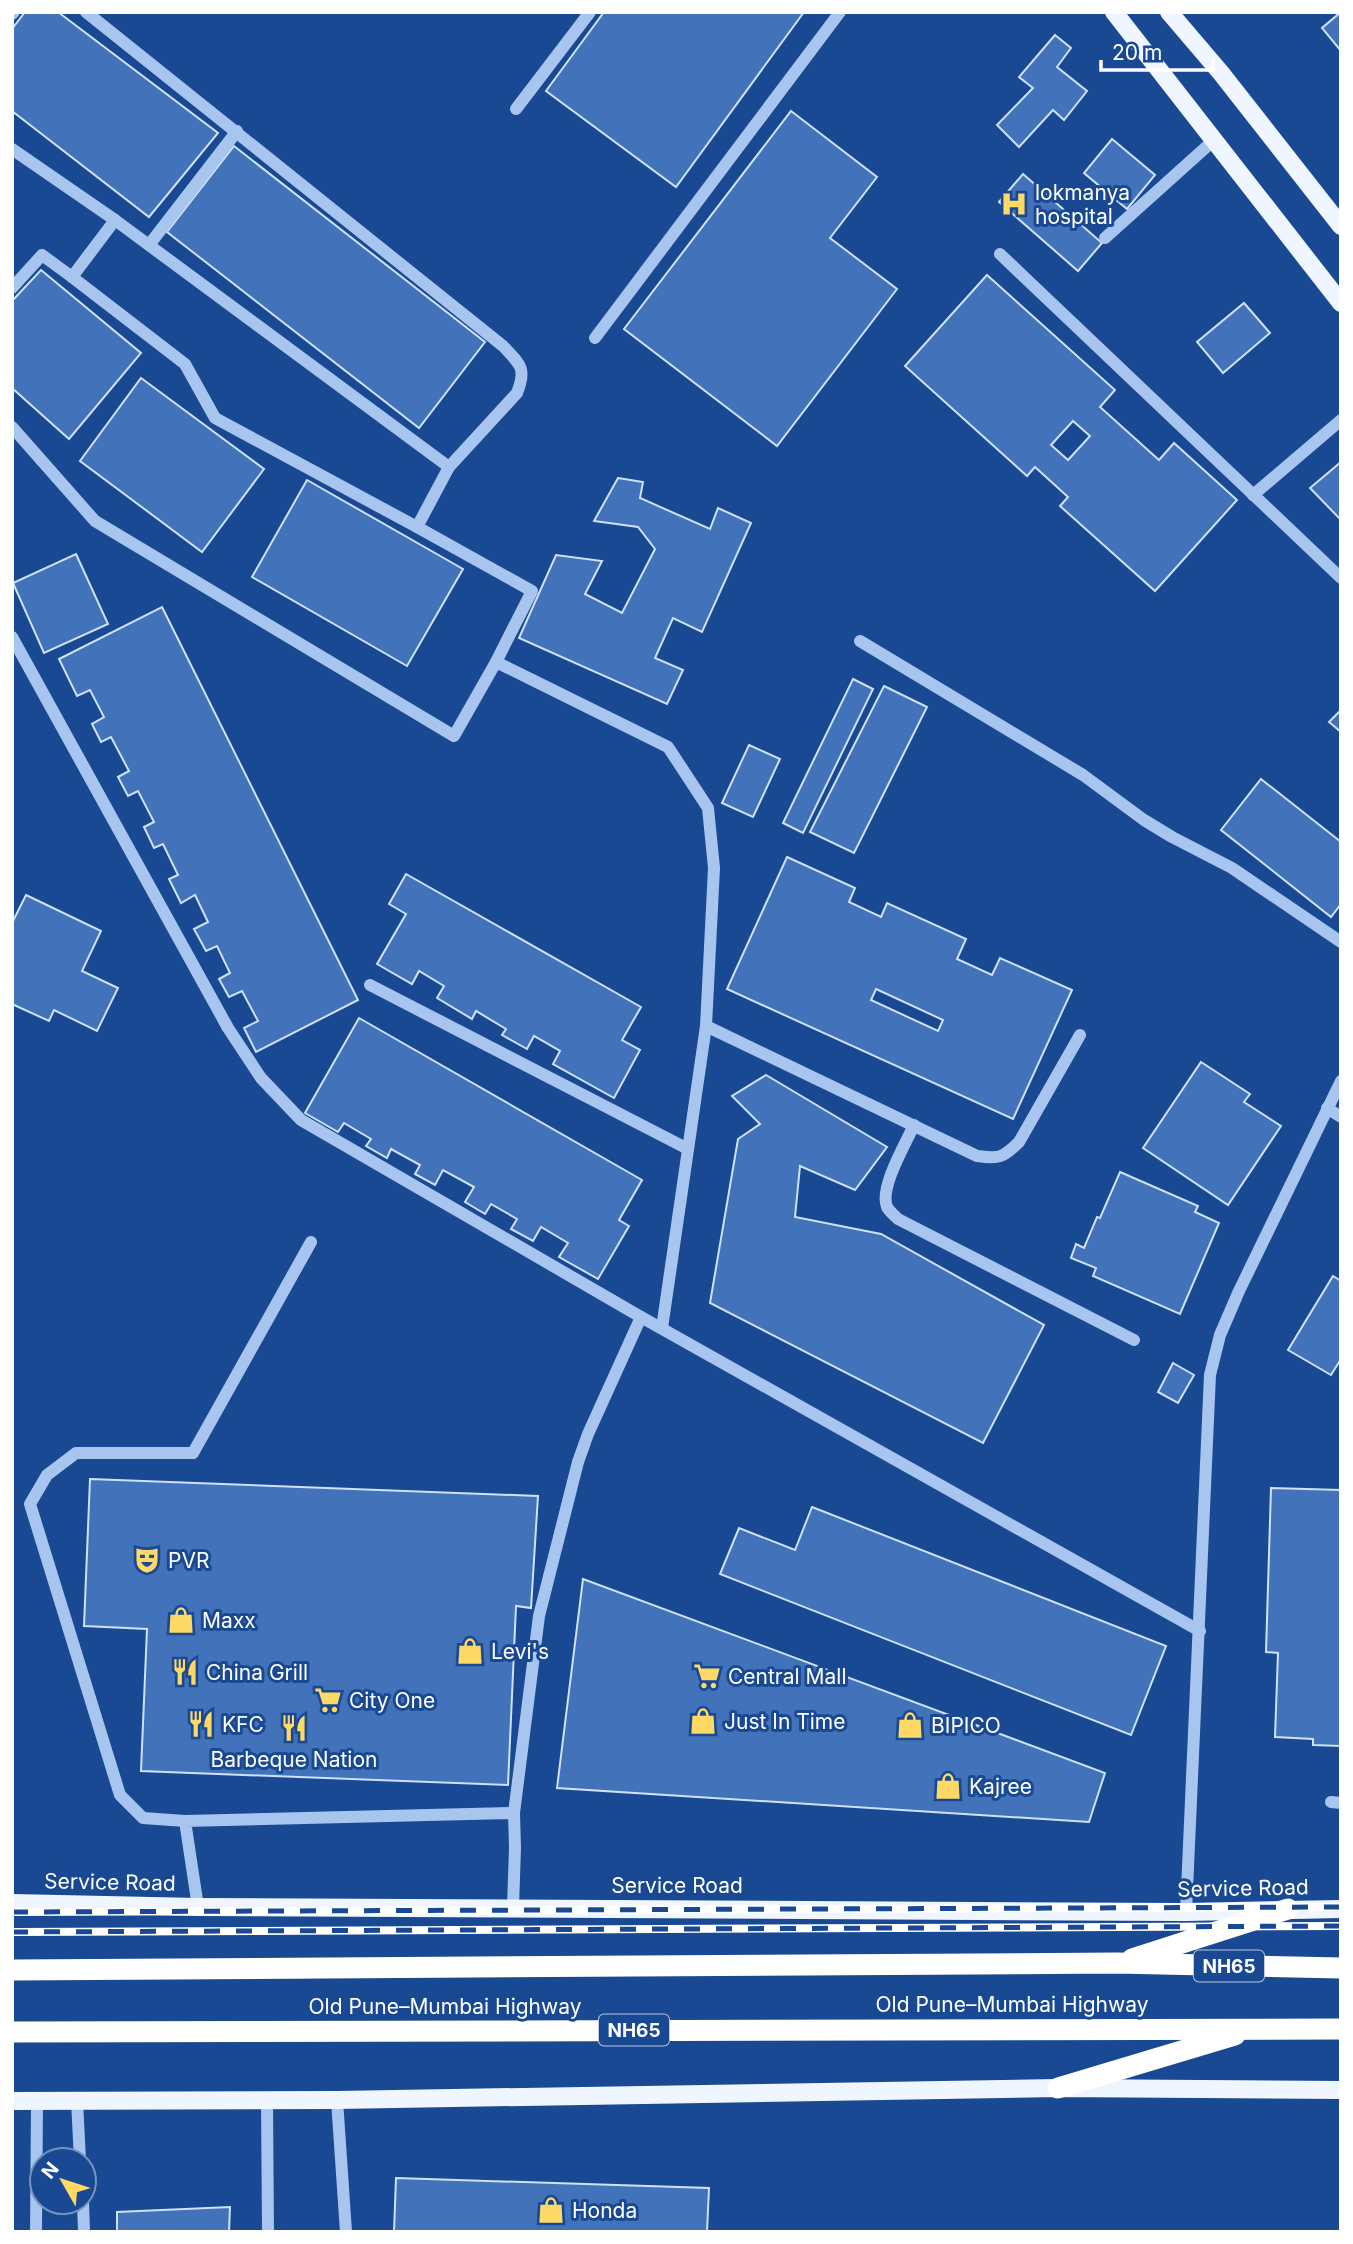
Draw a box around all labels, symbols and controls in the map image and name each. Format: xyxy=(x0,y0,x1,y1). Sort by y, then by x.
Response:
scale bar xyxy=(1101,28,1213,72)
text: 20 m xyxy=(1112,40,1162,65)
place label: lokmanya hospital xyxy=(1035,180,1130,229)
hospital icon: lokmanya hospital xyxy=(999,189,1029,219)
theatre icon: PVR xyxy=(132,1545,162,1575)
place label: PVR xyxy=(168,1548,209,1573)
shop icon: Maxx xyxy=(166,1605,196,1635)
place label: Maxx xyxy=(202,1608,256,1633)
shop icon: Levi's xyxy=(455,1636,485,1666)
place label: Levi's xyxy=(491,1639,549,1664)
restaurant icon: China Grill xyxy=(170,1657,200,1687)
place label: China Grill xyxy=(206,1660,308,1685)
supermarket icon: Central Mall xyxy=(692,1661,722,1691)
place label: Central Mall xyxy=(728,1664,846,1689)
supermarket icon: City One xyxy=(313,1685,343,1715)
place label: City One xyxy=(349,1688,435,1713)
shop icon: Just In Time xyxy=(688,1706,718,1736)
restaurant icon: KFC xyxy=(186,1709,216,1739)
place label: Just In Time xyxy=(724,1709,846,1734)
shop icon: BIPICO xyxy=(895,1710,925,1740)
place label: KFC xyxy=(222,1712,264,1737)
restaurant icon: Barbeque Nation xyxy=(279,1713,309,1743)
place label: BIPICO xyxy=(931,1713,1001,1738)
place label: Barbeque Nation xyxy=(211,1747,377,1772)
shop icon: Kajree xyxy=(933,1771,963,1801)
place label: Kajree xyxy=(969,1774,1032,1799)
street label: Service Road xyxy=(44,1868,176,1896)
street label: Service Road xyxy=(611,1873,743,1898)
street label: Service Road xyxy=(1177,1874,1309,1902)
road number: NH65 xyxy=(1194,1950,1264,1982)
street label: Old Pune–Mumbai Highway xyxy=(876,1992,1149,2017)
street label: Old Pune–Mumbai Highway xyxy=(309,1994,582,2019)
road number: NH65 xyxy=(599,2014,669,2046)
north arrow xyxy=(28,2146,98,2216)
text: N xyxy=(37,2158,64,2183)
shop icon: Honda xyxy=(536,2195,566,2225)
place label: Honda xyxy=(572,2198,637,2223)

